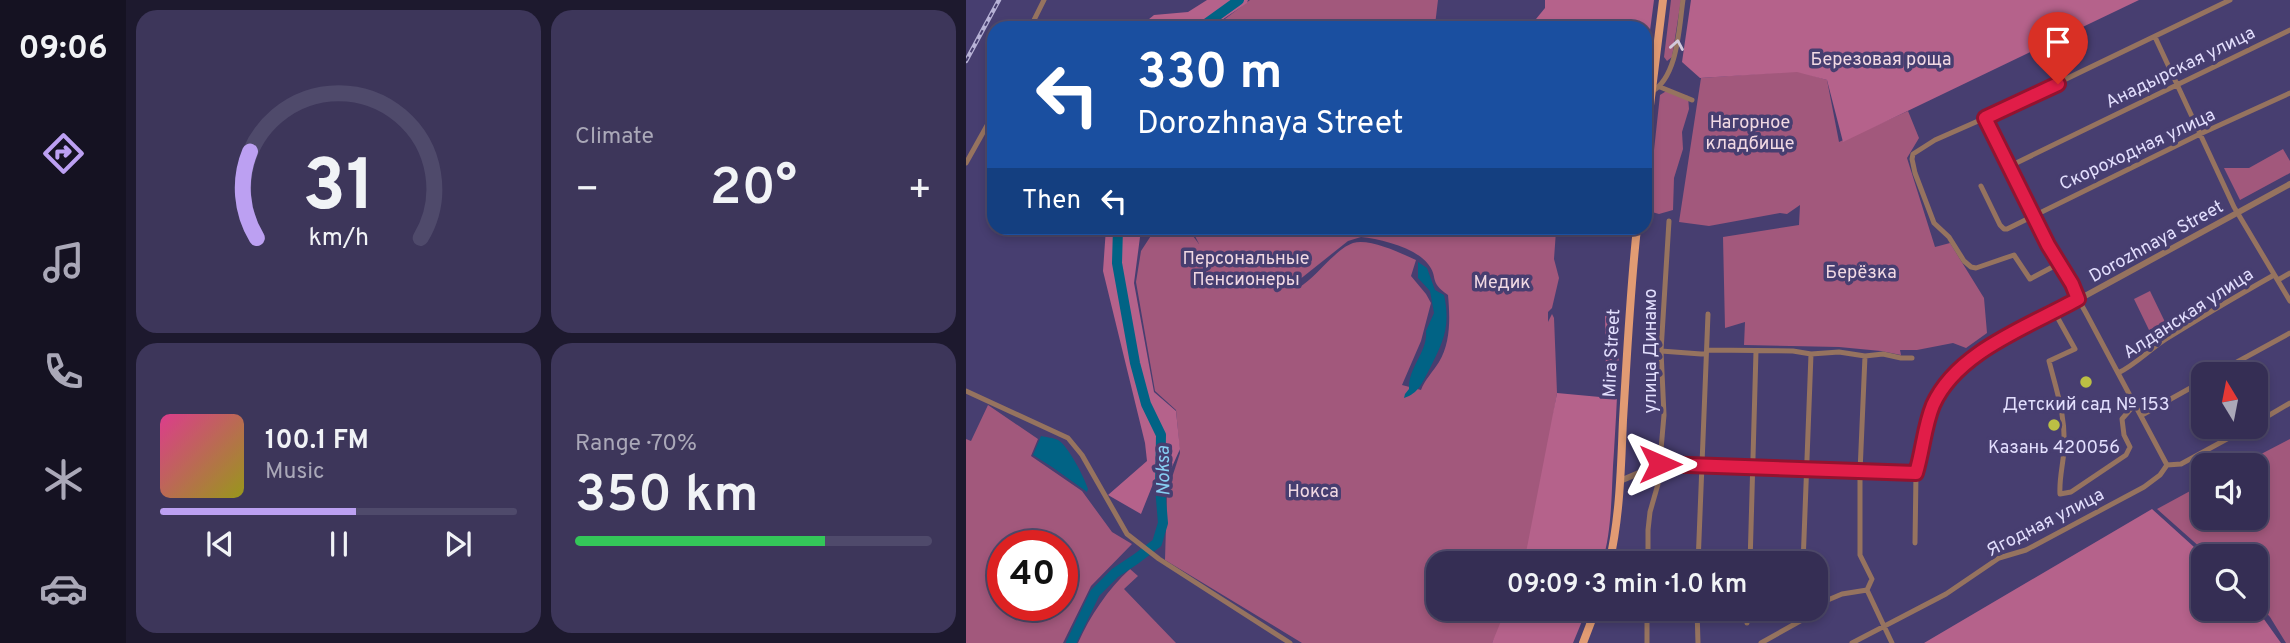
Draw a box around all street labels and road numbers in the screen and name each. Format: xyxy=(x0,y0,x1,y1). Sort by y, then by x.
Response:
street label: Анадырская улица xyxy=(2102,22,2259,115)
street label: Скороходная улица xyxy=(2056,104,2219,197)
street label: Dorozhnaya Street xyxy=(2086,196,2228,289)
street label: Алданская улица xyxy=(2119,264,2258,365)
street label: улица Динамо xyxy=(1640,289,1663,413)
street label: Mira Street xyxy=(1599,308,1626,398)
street label: Ягодная улица xyxy=(1983,484,2108,563)

